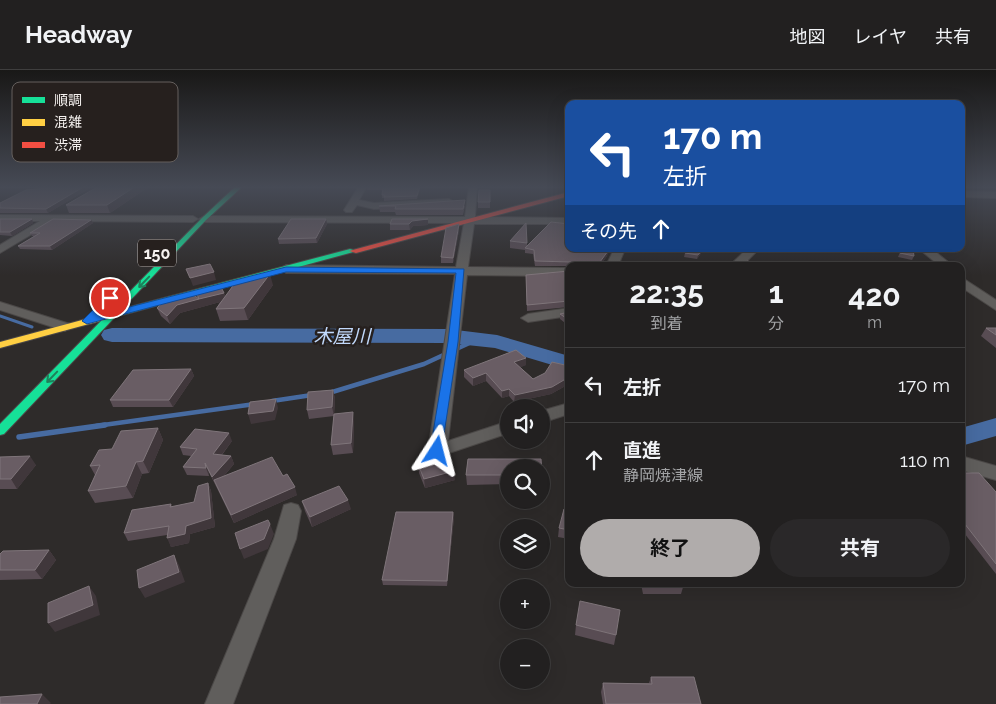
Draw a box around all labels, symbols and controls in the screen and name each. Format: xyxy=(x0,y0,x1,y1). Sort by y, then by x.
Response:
text: Headway xyxy=(25,20,133,49)
text: 地図 xyxy=(790,26,826,47)
text: レイヤ xyxy=(854,26,907,47)
text: 共有 xyxy=(935,26,971,47)
legend xyxy=(12,82,178,162)
text: 順調 xyxy=(54,92,82,108)
text: 混雑 xyxy=(54,114,82,130)
text: 170 m xyxy=(663,116,762,157)
icon: left xyxy=(580,120,645,185)
text: 渋滞 xyxy=(54,137,82,153)
text: 左折 xyxy=(663,163,707,189)
icon: ahead xyxy=(647,215,675,243)
text: その先 xyxy=(580,220,637,242)
road number: 150 xyxy=(138,240,176,267)
text: 22:35 xyxy=(629,275,704,310)
text: 1 xyxy=(769,275,783,310)
one-way arrow xyxy=(138,276,150,288)
pin xyxy=(89,277,131,319)
text: 420 xyxy=(848,278,901,313)
icon: arrive xyxy=(96,284,124,312)
text: m xyxy=(867,313,882,332)
text: 到着 xyxy=(651,314,683,333)
text: 分 xyxy=(768,314,784,333)
water label: 木屋川 xyxy=(313,325,372,347)
one-way arrow xyxy=(46,371,58,384)
icon: left xyxy=(580,371,608,399)
text: 170 m xyxy=(898,374,950,396)
text: 左折 xyxy=(623,376,661,398)
map controls xyxy=(500,399,550,689)
button: sound xyxy=(500,399,550,449)
position arrow xyxy=(410,424,462,476)
text: 直進 xyxy=(623,439,661,461)
icon: ahead xyxy=(580,446,608,474)
text: 110 m xyxy=(900,449,950,471)
button: search xyxy=(500,459,550,509)
text: 静岡焼津線 xyxy=(623,466,703,485)
button: layers xyxy=(500,519,550,569)
button: 終了 xyxy=(580,519,760,577)
button: 共有 xyxy=(770,519,950,577)
button: + xyxy=(500,579,550,629)
button: − xyxy=(500,639,550,689)

